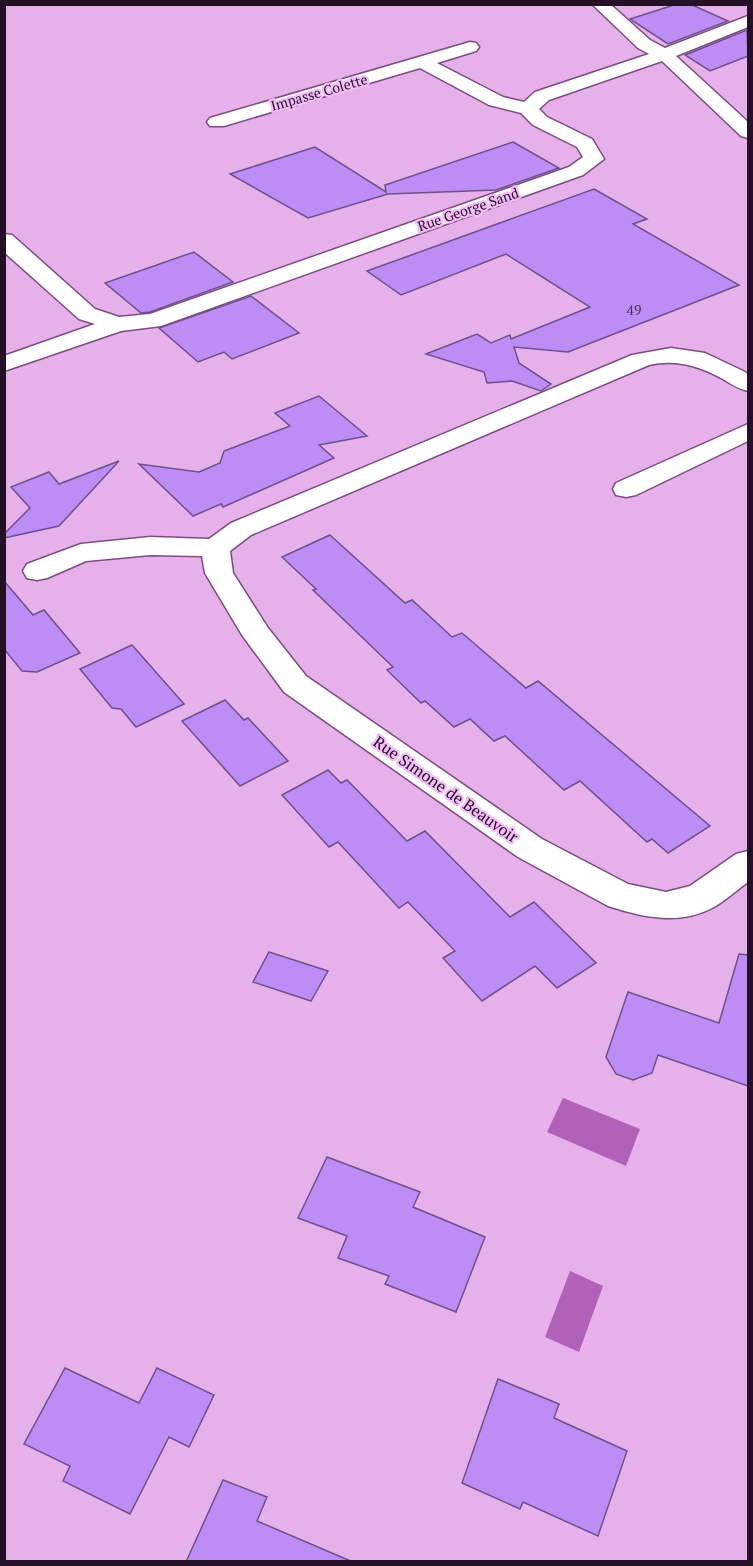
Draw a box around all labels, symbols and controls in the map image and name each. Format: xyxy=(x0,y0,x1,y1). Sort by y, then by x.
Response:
street label: Impasse Colette xyxy=(268,69,370,115)
street label: Rue George Sand xyxy=(415,183,521,235)
house number: 49 xyxy=(627,300,641,319)
street label: Rue Simone de Beauvoir xyxy=(369,731,524,848)

